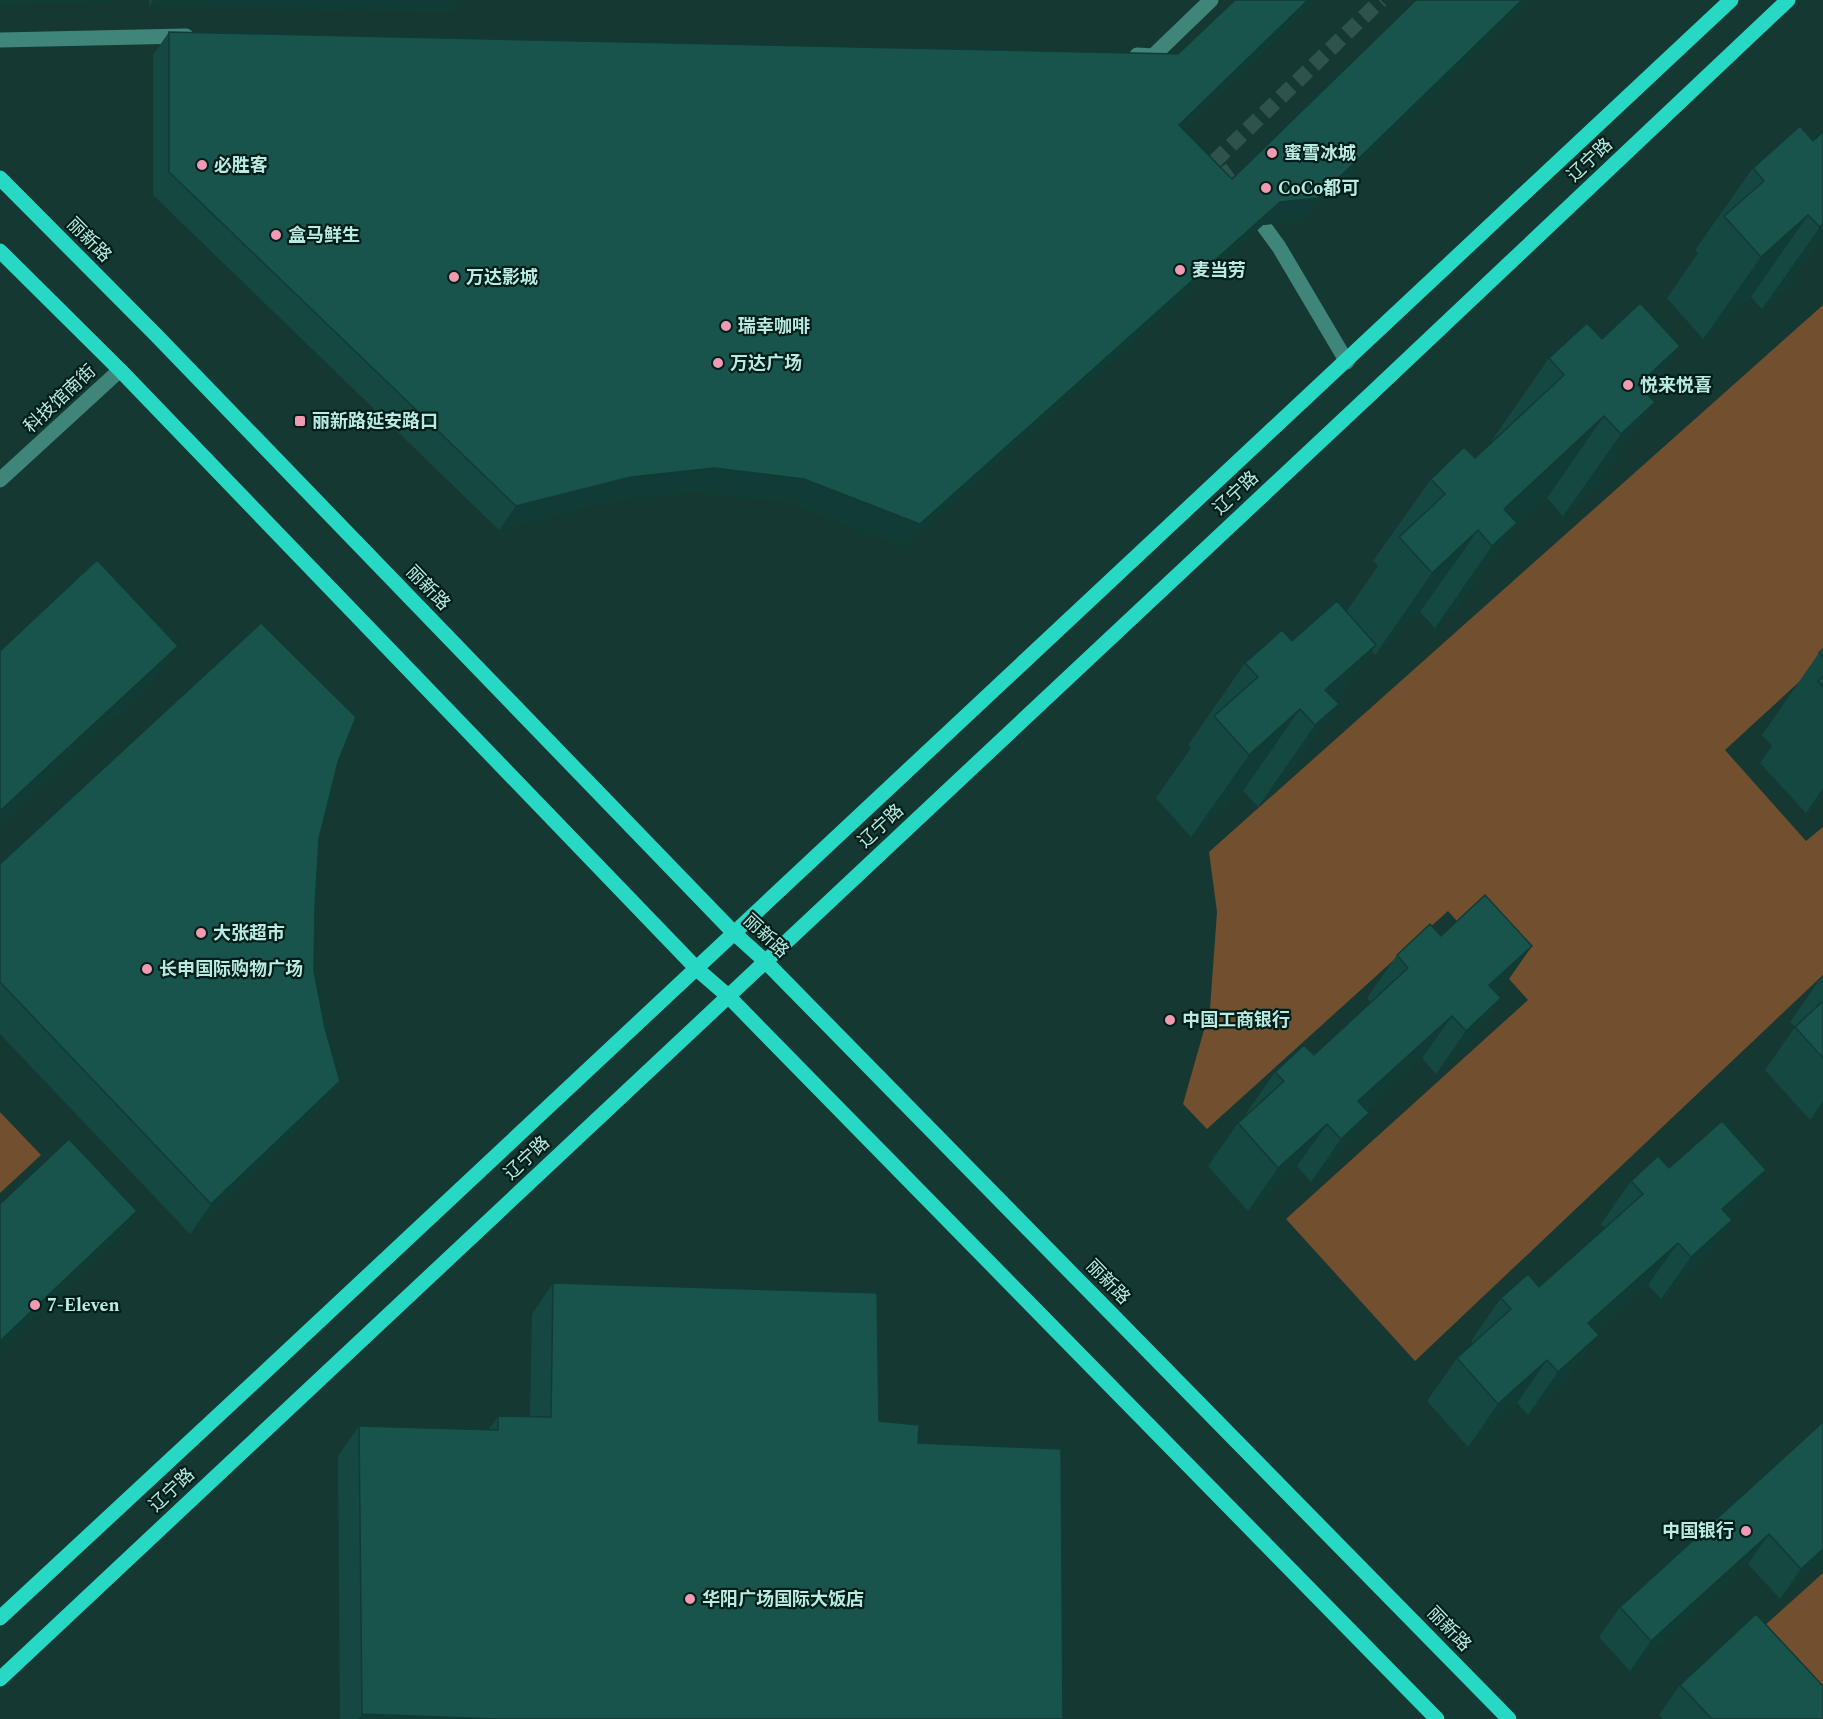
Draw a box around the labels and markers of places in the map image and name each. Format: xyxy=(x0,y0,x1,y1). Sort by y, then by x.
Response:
place label: 蜜雪冰城 xyxy=(1284,140,1356,167)
marker: 蜜雪冰城 xyxy=(1265,146,1279,160)
place label: 必胜客 xyxy=(214,152,268,179)
marker: 必胜客 xyxy=(195,158,209,172)
place label: CoCo都可 xyxy=(1278,175,1359,202)
marker: CoCo都可 xyxy=(1259,181,1273,195)
place label: 盒马鲜生 xyxy=(288,222,360,249)
marker: 盒马鲜生 xyxy=(269,228,283,242)
place label: 麦当劳 xyxy=(1192,257,1246,284)
marker: 麦当劳 xyxy=(1173,263,1187,277)
place label: 万达影城 xyxy=(466,264,538,291)
marker: 万达影城 xyxy=(447,270,461,284)
place label: 瑞幸咖啡 xyxy=(738,313,810,340)
marker: 瑞幸咖啡 xyxy=(719,319,733,333)
place label: 万达广场 xyxy=(730,350,802,377)
marker: 万达广场 xyxy=(711,356,725,370)
place label: 悦来悦喜 xyxy=(1640,372,1712,399)
marker: 悦来悦喜 xyxy=(1621,378,1635,392)
place label: 丽新路延安路口 xyxy=(312,408,438,435)
marker: 丽新路延安路口 xyxy=(293,414,307,428)
place label: 大张超市 xyxy=(213,920,285,947)
marker: 大张超市 xyxy=(194,926,208,940)
place label: 长申国际购物广场 xyxy=(159,956,303,983)
marker: 长申国际购物广场 xyxy=(140,962,154,976)
place label: 中国工商银行 xyxy=(1182,1007,1290,1034)
marker: 中国工商银行 xyxy=(1163,1013,1177,1027)
place label: 7-Eleven xyxy=(47,1292,120,1319)
marker: 7-Eleven xyxy=(28,1298,42,1312)
place label: 中国银行 xyxy=(1662,1518,1734,1545)
marker: 中国银行 xyxy=(1739,1524,1753,1538)
place label: 华阳广场国际大饭店 xyxy=(702,1586,864,1613)
marker: 华阳广场国际大饭店 xyxy=(683,1592,697,1606)

